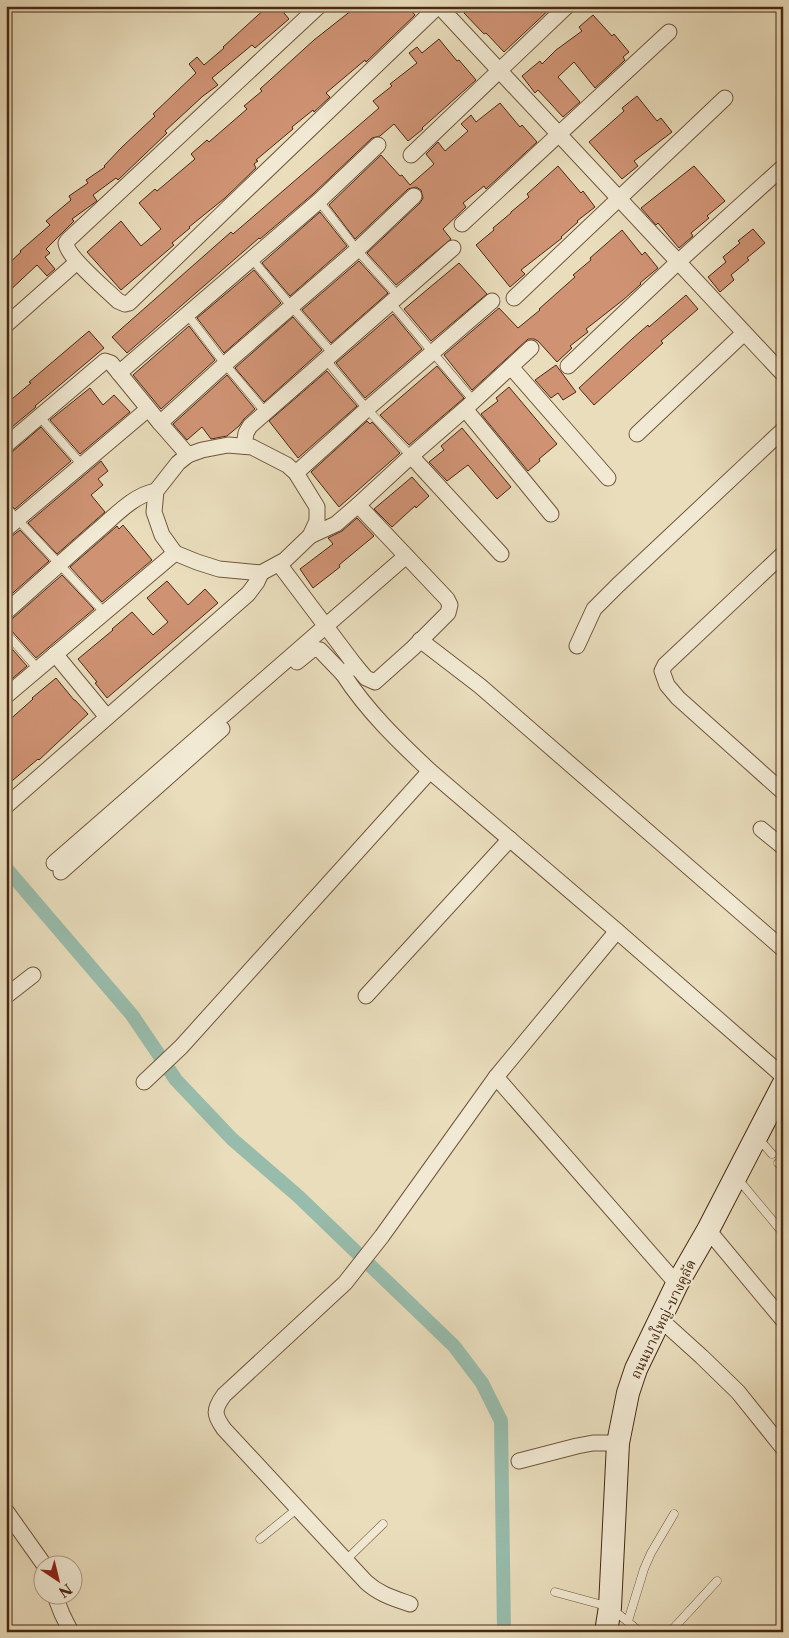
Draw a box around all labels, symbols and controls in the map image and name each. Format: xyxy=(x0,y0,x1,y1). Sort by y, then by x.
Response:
street label: ถนนบางใหญ่-บางคูลัด xyxy=(625,1256,700,1382)
north arrow xyxy=(32,1556,82,1606)
text: N xyxy=(55,1580,76,1602)

